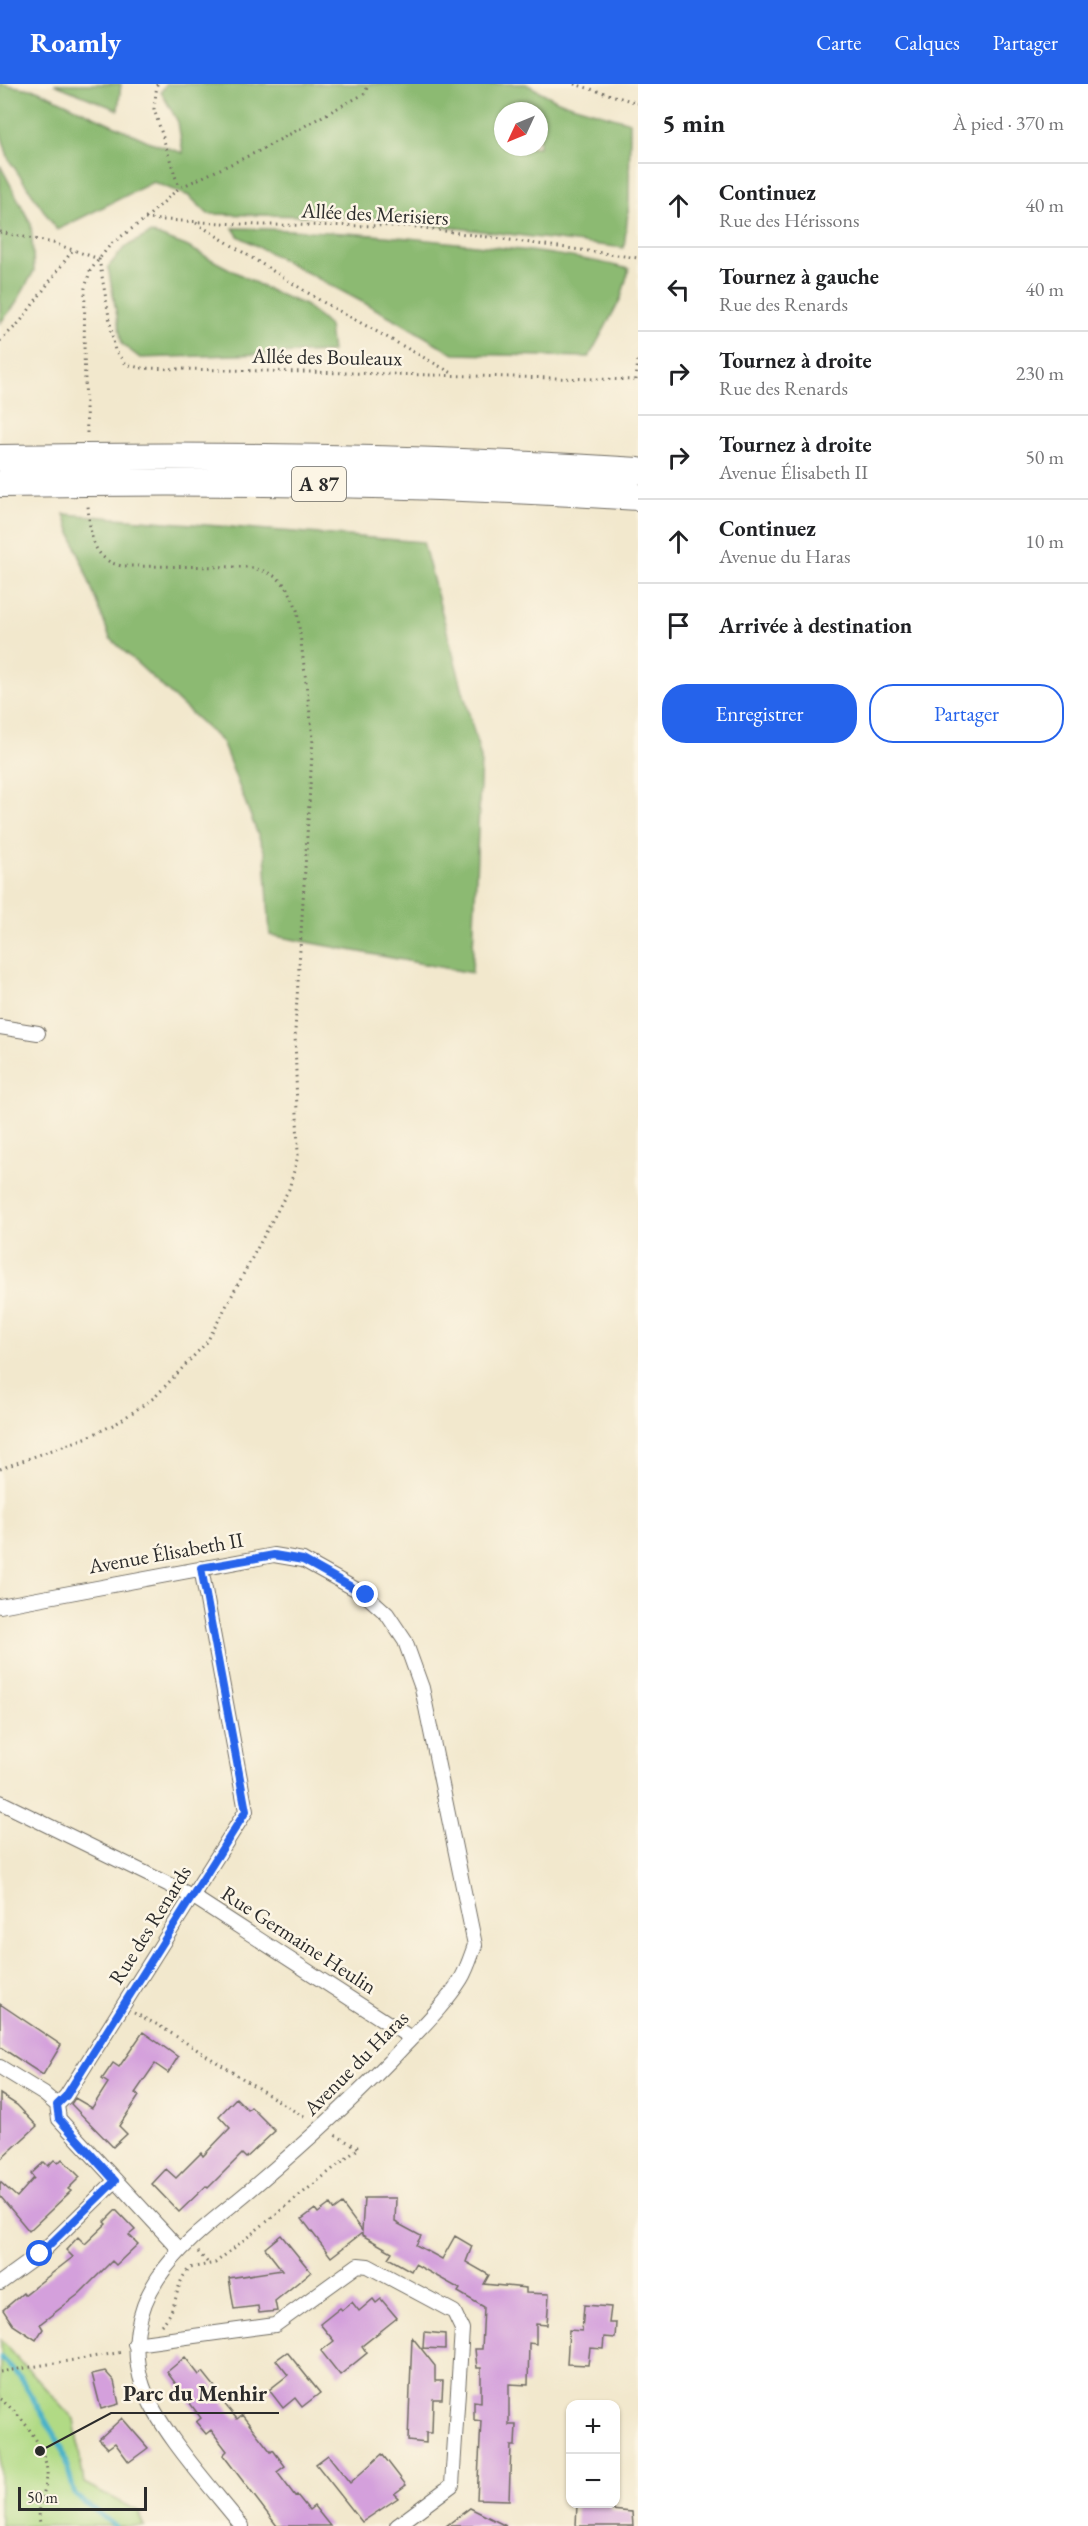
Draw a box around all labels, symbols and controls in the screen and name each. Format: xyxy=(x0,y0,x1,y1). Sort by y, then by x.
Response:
text: Roamly xyxy=(30,24,121,60)
text: Carte xyxy=(816,29,861,56)
text: Calques xyxy=(894,29,960,56)
text: Partager xyxy=(993,29,1058,56)
north arrow xyxy=(494,102,548,156)
text: 5 min xyxy=(662,106,725,140)
text: À pied · 370 m xyxy=(953,110,1064,136)
text: Continuez xyxy=(719,178,816,207)
icon: ahead xyxy=(662,189,695,222)
text: 40 m xyxy=(1025,192,1064,218)
street label: Allée des Merisiers xyxy=(300,196,450,231)
text: Rue des Hérissons xyxy=(719,207,859,233)
text: Tournez à gauche xyxy=(719,262,879,291)
icon: left xyxy=(662,273,695,306)
text: 40 m xyxy=(1025,276,1064,302)
text: Rue des Renards xyxy=(719,291,848,317)
street label: Allée des Bouleaux xyxy=(251,342,402,371)
text: Tournez à droite xyxy=(719,346,872,375)
icon: right xyxy=(662,357,695,390)
text: 230 m xyxy=(1016,360,1064,386)
text: Rue des Renards xyxy=(719,375,848,401)
text: Tournez à droite xyxy=(719,430,872,459)
icon: right xyxy=(662,441,695,474)
text: 50 m xyxy=(1025,444,1064,470)
text: Avenue Élisabeth II xyxy=(719,459,868,485)
road number: A 87 xyxy=(292,467,346,501)
text: Continuez xyxy=(719,514,816,543)
icon: ahead xyxy=(662,525,695,558)
text: 10 m xyxy=(1025,528,1064,554)
text: Avenue du Haras xyxy=(719,543,850,569)
icon: arrive xyxy=(662,609,695,642)
text: Arrivée à destination xyxy=(719,611,912,640)
button: Enregistrer xyxy=(662,684,857,743)
button: Partager xyxy=(869,684,1064,743)
street label: Avenue Élisabeth II xyxy=(85,1526,245,1580)
route end xyxy=(352,1581,378,1607)
street label: Rue des Renards xyxy=(102,1860,197,1989)
street label: Rue Germaine Heulin xyxy=(217,1879,382,2000)
street label: Avenue du Haras xyxy=(297,2004,414,2122)
route start xyxy=(26,2240,52,2266)
callout: Parc du Menhir xyxy=(111,2373,279,2413)
text: Parc du Menhir xyxy=(123,2379,268,2408)
map controls xyxy=(566,2400,620,2508)
button: + xyxy=(566,2400,620,2454)
button: − xyxy=(566,2454,620,2508)
scale bar xyxy=(18,2484,147,2512)
text: 50 m xyxy=(27,2487,58,2508)

